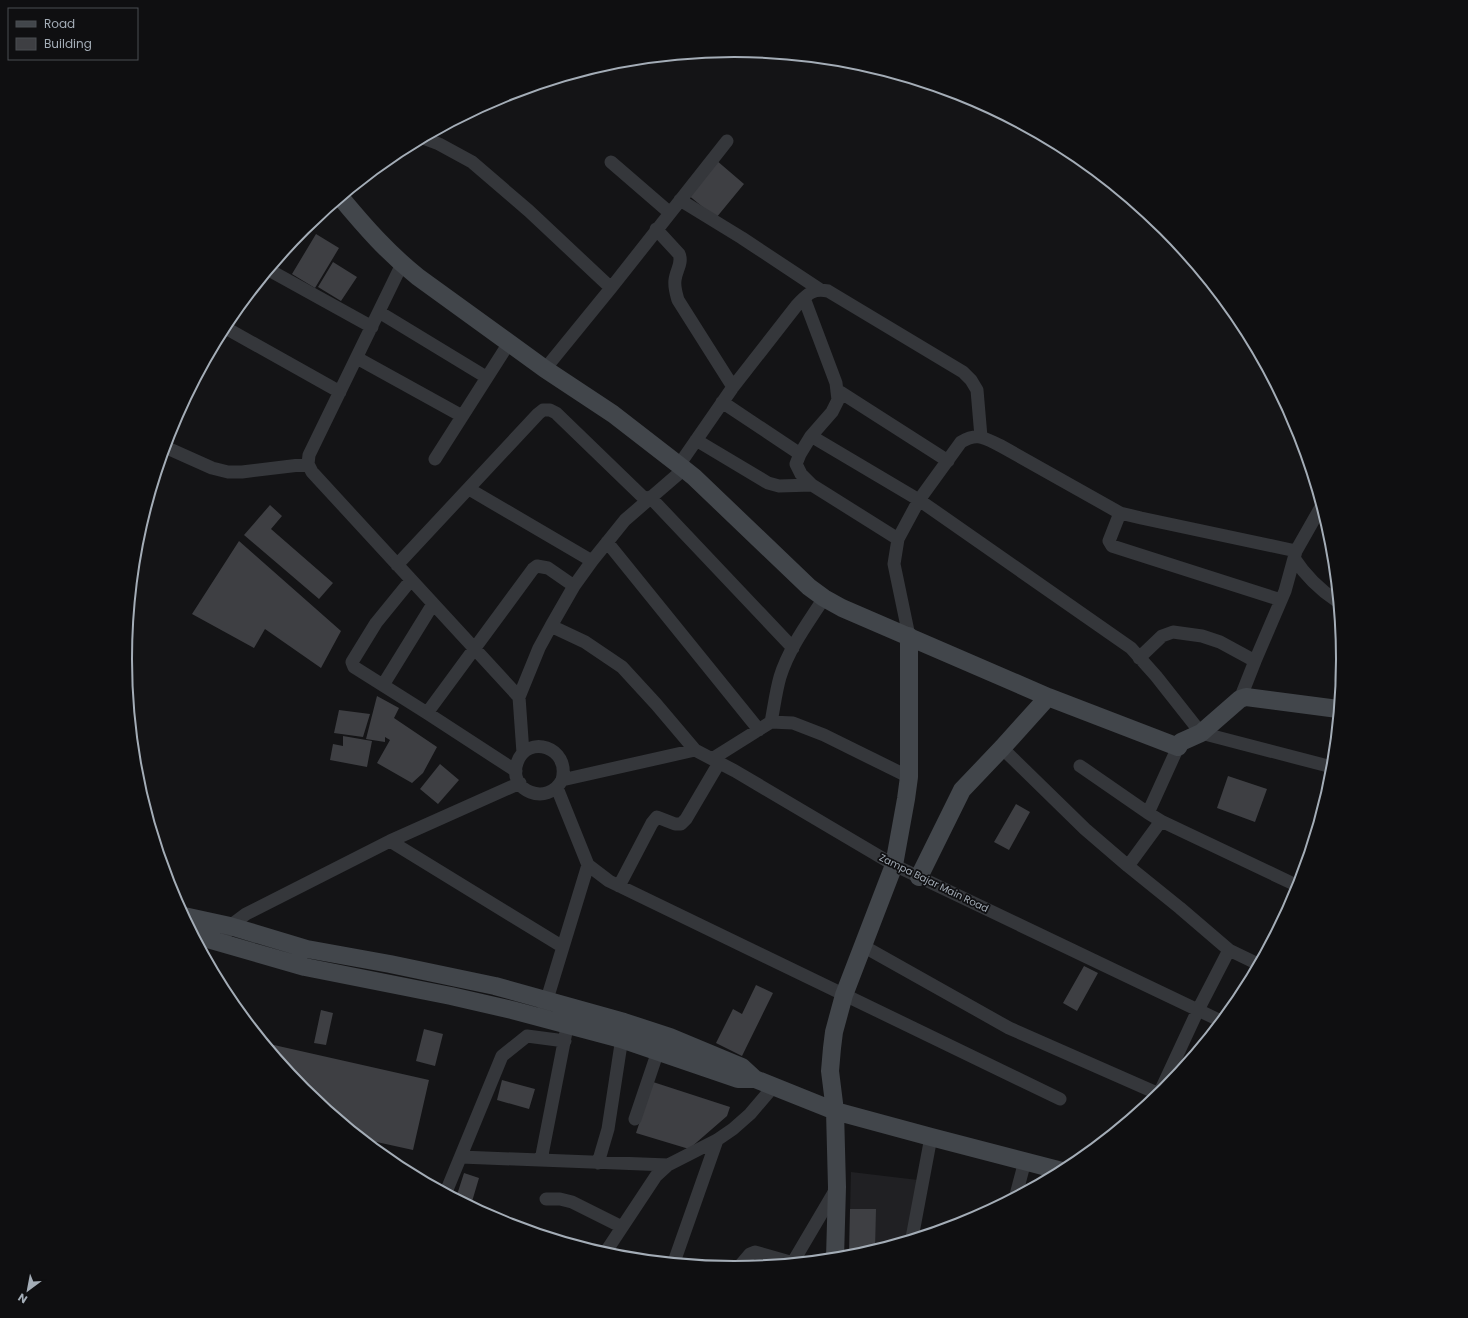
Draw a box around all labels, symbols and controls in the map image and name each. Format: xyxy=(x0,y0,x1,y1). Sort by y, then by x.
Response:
legend xyxy=(8,8,138,60)
text: Road xyxy=(44,15,75,32)
text: Building xyxy=(44,35,92,52)
street label: Zampa Bajar Main Road xyxy=(877,850,991,916)
north arrow xyxy=(8,1270,48,1310)
text: N xyxy=(15,1290,30,1307)

